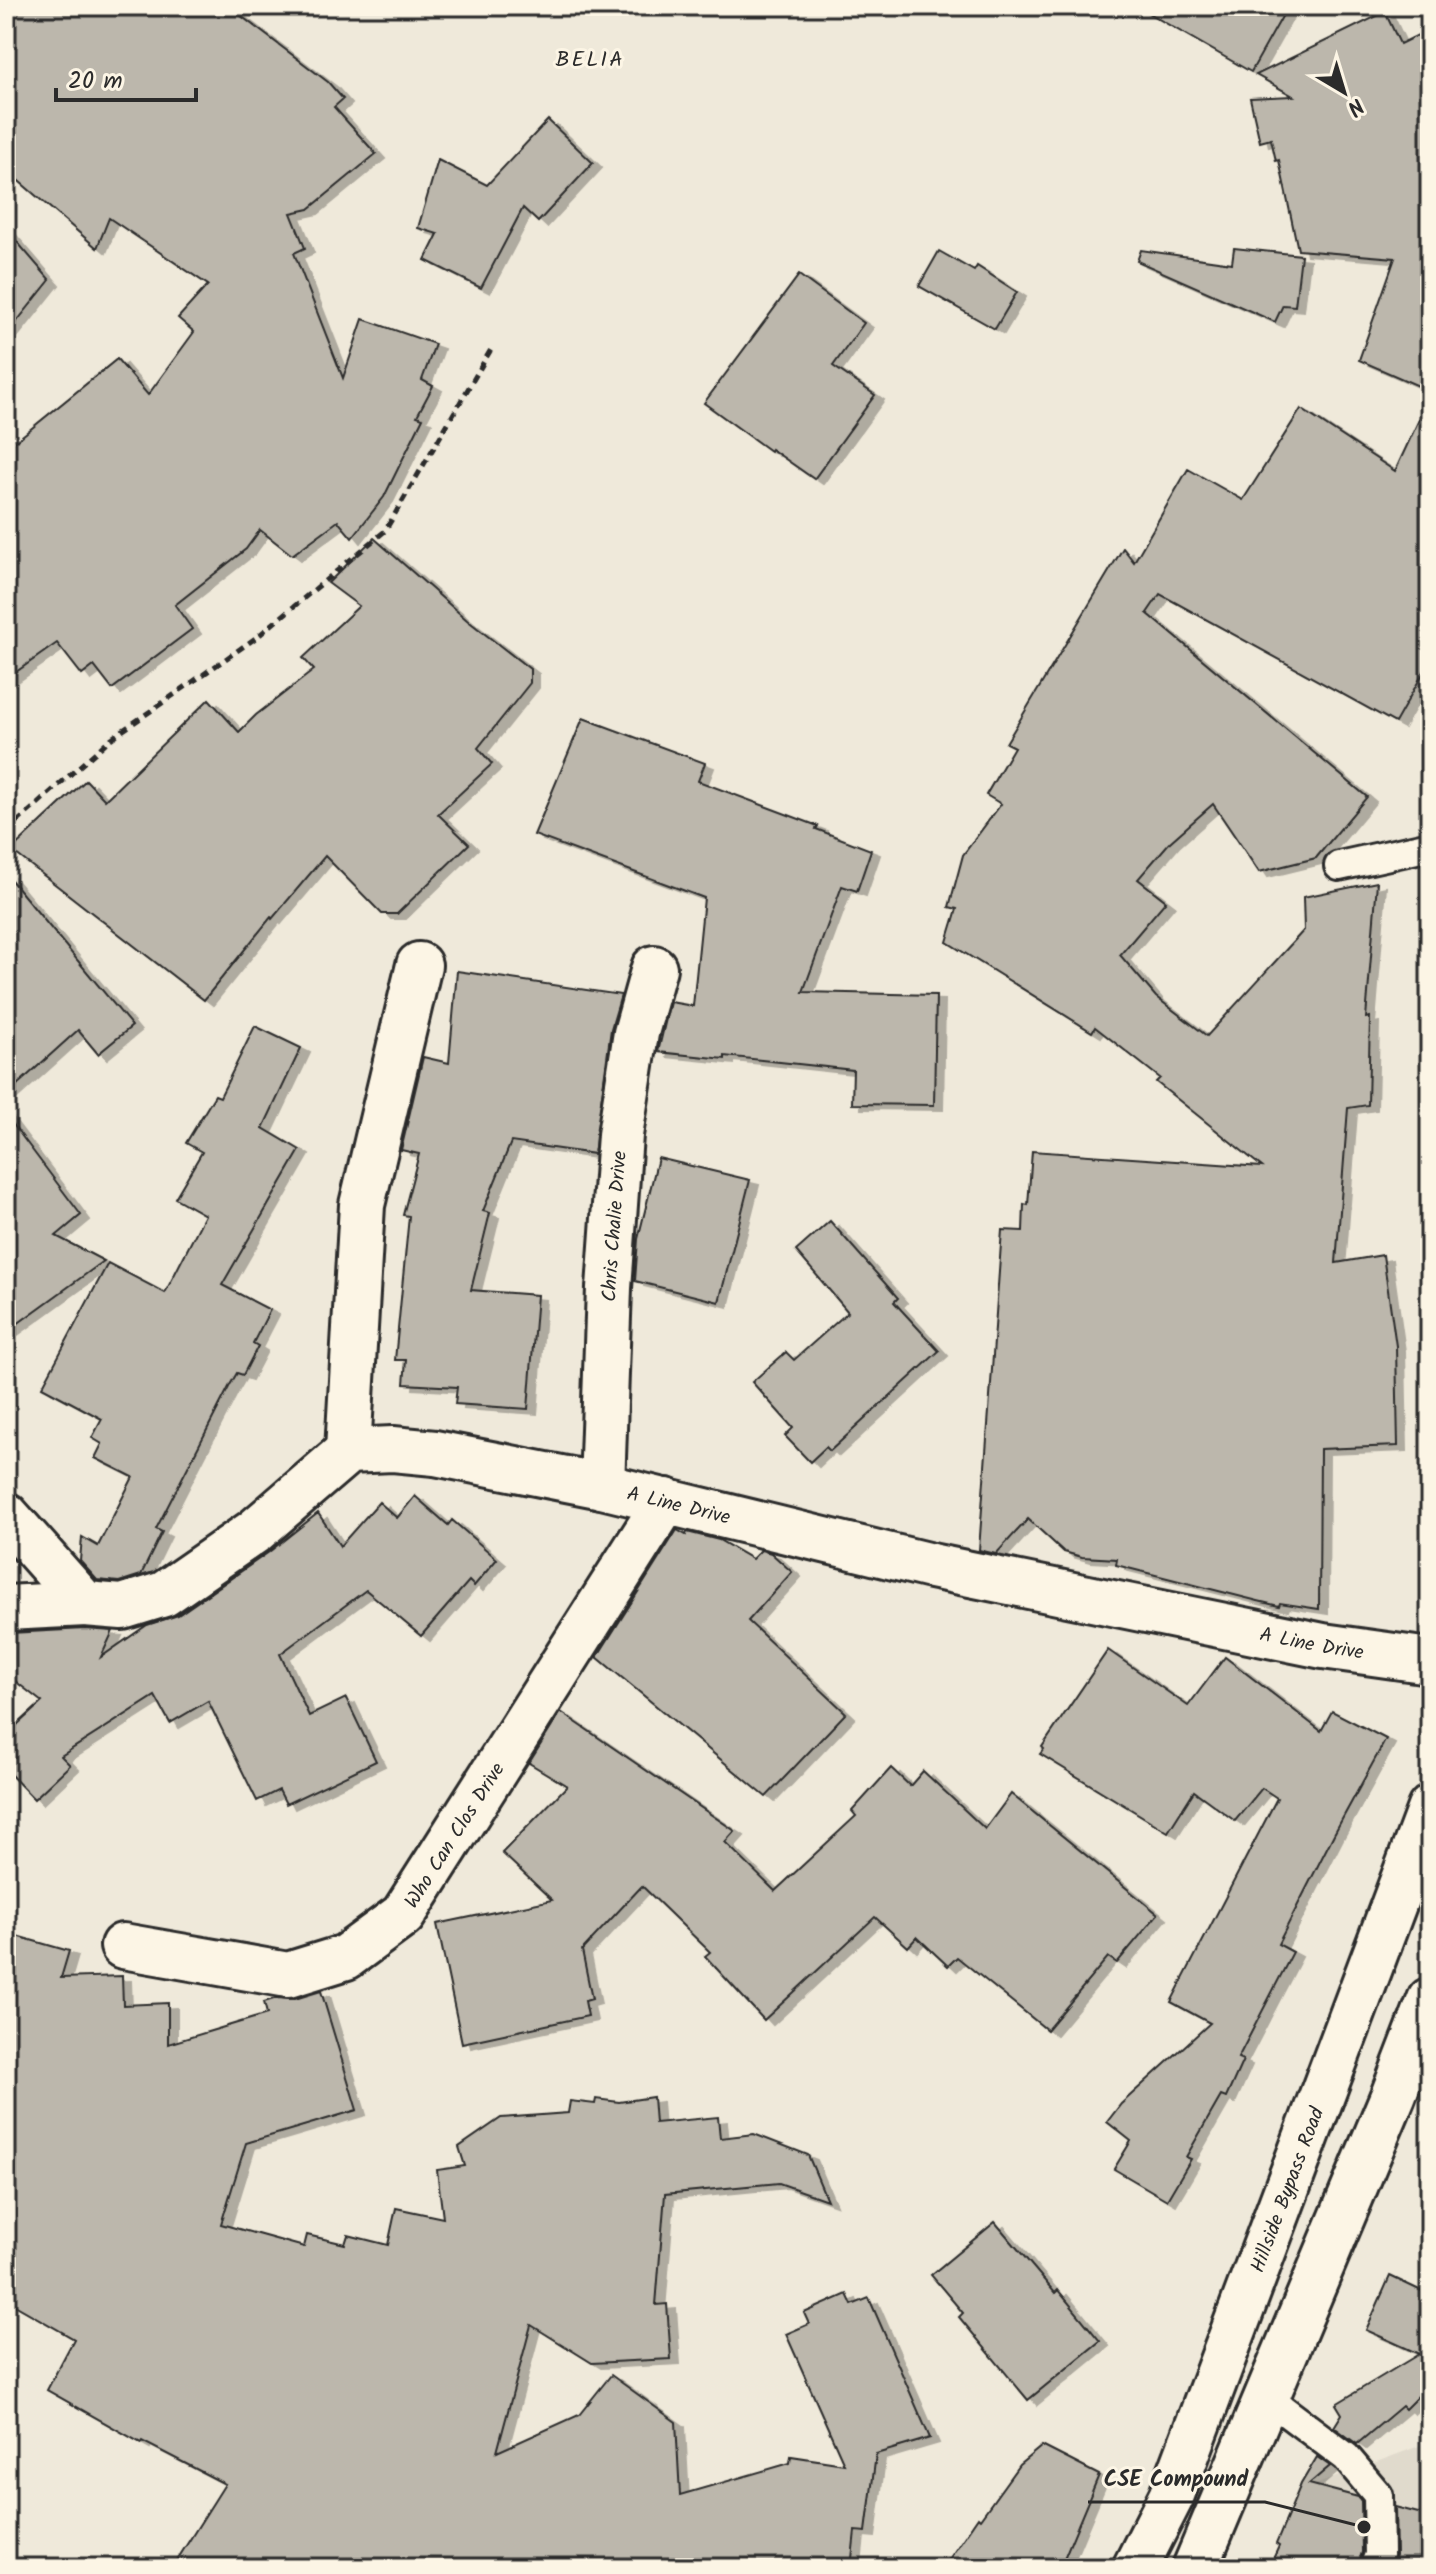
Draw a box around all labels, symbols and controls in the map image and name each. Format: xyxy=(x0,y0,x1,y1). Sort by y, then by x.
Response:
district label: BELIA xyxy=(555,43,625,78)
scale bar xyxy=(56,52,196,102)
north arrow xyxy=(1304,52,1384,132)
text: 20 m xyxy=(68,62,123,101)
text: N xyxy=(1338,88,1371,124)
street label: Chris Chalie Drive xyxy=(595,1150,637,1302)
street label: A Line Drive xyxy=(623,1479,733,1535)
street label: A Line Drive xyxy=(1256,1619,1366,1670)
street label: Who Can Clos Drive xyxy=(397,1757,514,1915)
street label: Hillside Bypass Road xyxy=(1243,2102,1334,2278)
callout: CSE Compound xyxy=(1088,2456,1265,2502)
text: CSE Compound xyxy=(1104,2463,1249,2498)

